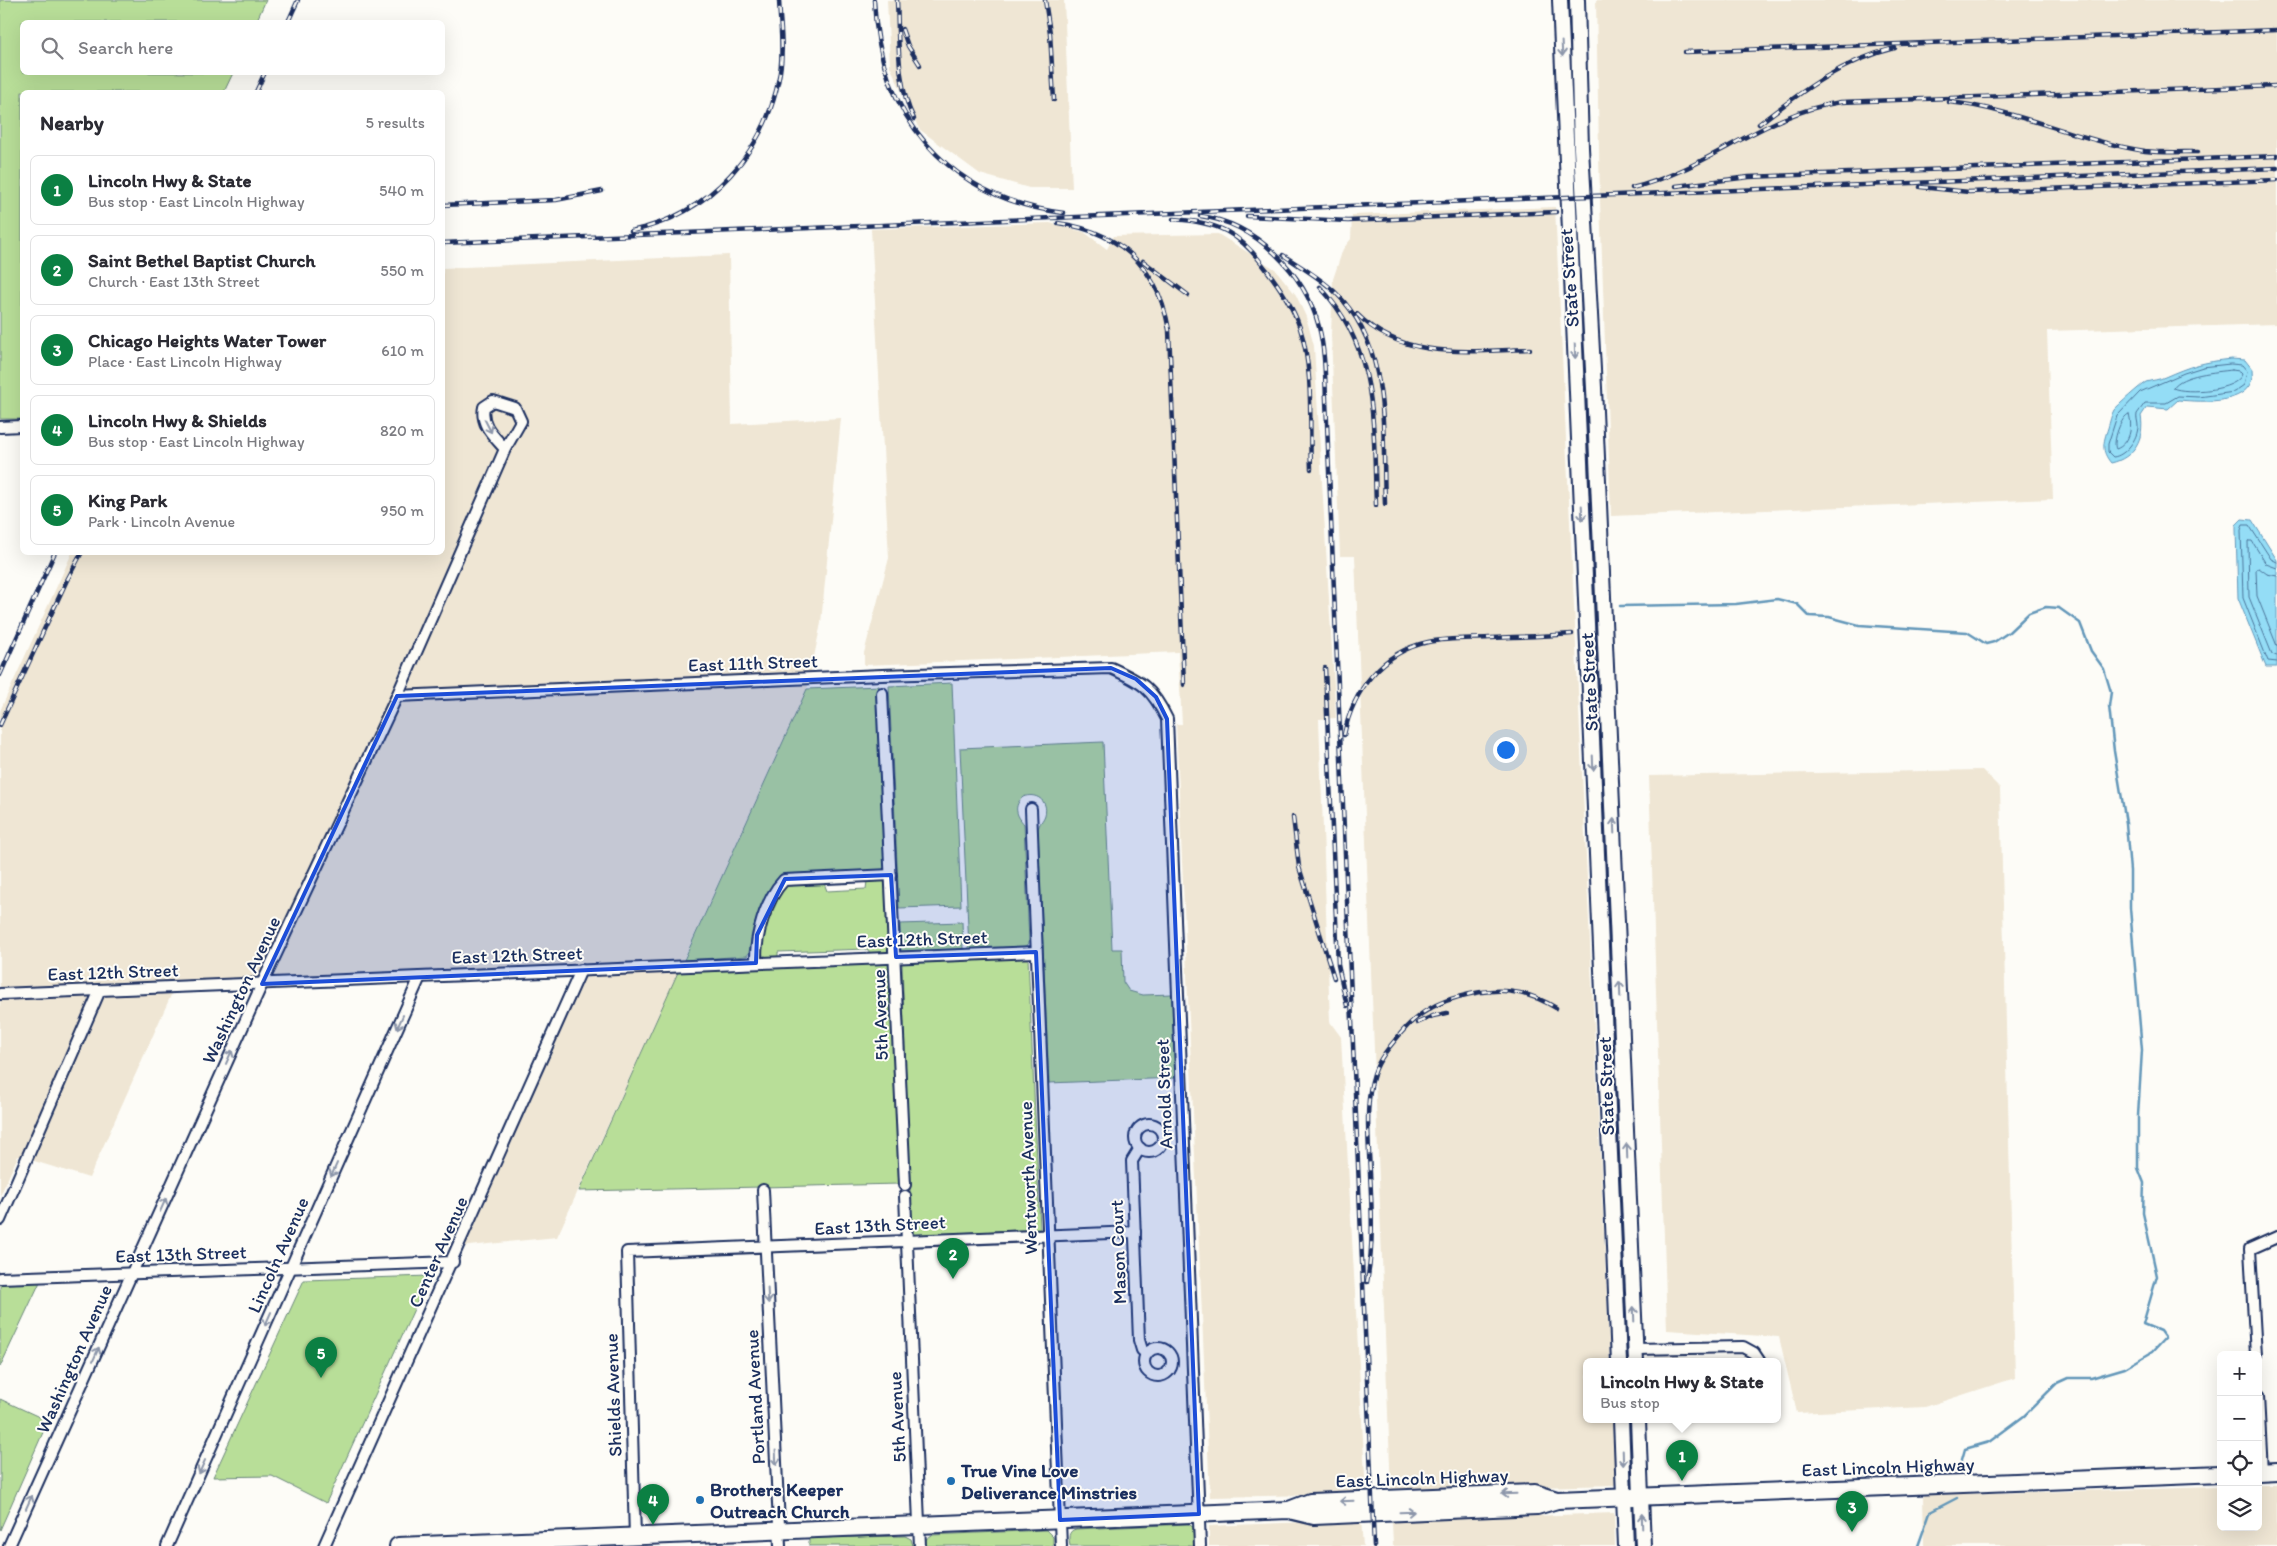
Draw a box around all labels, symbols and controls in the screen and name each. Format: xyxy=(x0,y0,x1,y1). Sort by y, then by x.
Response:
search box xyxy=(20,20,445,75)
icon: search xyxy=(38,34,66,62)
text: Search here xyxy=(78,36,173,59)
one-way arrow xyxy=(1557,40,1566,56)
text: Nearby xyxy=(40,110,104,135)
text: 5 results xyxy=(365,113,425,132)
text: Lincoln Hwy & State xyxy=(88,169,252,192)
text: 1 xyxy=(53,181,61,200)
text: 540 m xyxy=(379,181,424,200)
text: Bus stop · East Lincoln Highway xyxy=(88,192,304,211)
street label: State Street xyxy=(1554,228,1584,328)
text: Saint Bethel Baptist Church xyxy=(88,249,316,272)
text: 2 xyxy=(53,261,61,280)
text: 550 m xyxy=(380,261,424,280)
text: Church · East 13th Street xyxy=(88,272,260,291)
text: Chicago Heights Water Tower xyxy=(88,329,326,352)
text: 3 xyxy=(53,341,61,360)
text: 610 m xyxy=(381,341,424,360)
one-way arrow xyxy=(1571,343,1580,359)
text: Place · East Lincoln Highway xyxy=(88,352,282,371)
text: Lincoln Hwy & Shields xyxy=(88,409,267,432)
one-way arrow xyxy=(483,418,493,433)
text: 4 xyxy=(52,421,62,440)
text: 820 m xyxy=(380,421,424,440)
text: Bus stop · East Lincoln Highway xyxy=(88,432,304,451)
text: King Park xyxy=(88,489,167,512)
text: 5 xyxy=(53,501,61,520)
text: 950 m xyxy=(380,501,424,520)
one-way arrow xyxy=(1578,505,1587,521)
text: Park · Lincoln Avenue xyxy=(88,512,235,531)
street label: State Street xyxy=(1575,632,1603,732)
street label: East 11th Street xyxy=(688,649,818,677)
your location xyxy=(1493,737,1519,763)
one-way arrow xyxy=(1588,754,1598,771)
one-way arrow xyxy=(1609,819,1618,835)
street label: Washington Avenue xyxy=(197,913,285,1067)
street label: East 12th Street xyxy=(856,925,988,953)
street label: East 12th Street xyxy=(451,941,583,969)
street label: East 12th Street xyxy=(47,958,179,986)
street label: 5th Avenue xyxy=(867,969,893,1061)
one-way arrow xyxy=(1616,981,1625,997)
one-way arrow xyxy=(395,1014,405,1029)
street label: State Street xyxy=(1593,1036,1619,1136)
street label: Arnold Street xyxy=(1151,1038,1177,1150)
one-way arrow xyxy=(225,1050,235,1065)
street label: Wentworth Avenue xyxy=(1014,1101,1042,1255)
one-way arrow xyxy=(1622,1143,1632,1160)
one-way arrow xyxy=(329,1162,339,1177)
street label: Center Avenue xyxy=(403,1193,473,1311)
street label: Lincoln Avenue xyxy=(242,1194,314,1316)
one-way arrow xyxy=(158,1198,168,1213)
street label: Mason Court xyxy=(1105,1199,1131,1305)
street label: East 13th Street xyxy=(814,1210,946,1240)
pin: 2 xyxy=(937,1238,969,1279)
street label: East 13th Street xyxy=(115,1240,247,1268)
street label: Washington Avenue xyxy=(31,1281,117,1437)
one-way arrow xyxy=(763,1288,773,1304)
one-way arrow xyxy=(1629,1306,1638,1322)
one-way arrow xyxy=(263,1311,273,1326)
street label: Portland Avenue xyxy=(740,1329,770,1465)
street label: Shields Avenue xyxy=(599,1333,627,1457)
pin: 5 xyxy=(305,1337,337,1378)
one-way arrow xyxy=(91,1347,101,1362)
map controls xyxy=(2217,1351,2262,1531)
button: + xyxy=(2217,1351,2262,1396)
popup xyxy=(1583,1358,1781,1423)
text: Lincoln Hwy & State xyxy=(1600,1370,1764,1393)
street label: 5th Avenue xyxy=(883,1371,911,1463)
text: Bus stop xyxy=(1600,1393,1660,1412)
button: − xyxy=(2217,1396,2262,1441)
pin: 1 xyxy=(1666,1440,1698,1481)
button: locate xyxy=(2217,1441,2262,1486)
one-way arrow xyxy=(771,1450,780,1466)
one-way arrow xyxy=(1618,1450,1627,1466)
street label: East Lincoln Highway xyxy=(1801,1452,1975,1482)
one-way arrow xyxy=(197,1459,206,1474)
place label: True Vine Love Deliverance Minstries xyxy=(960,1459,1137,1504)
street label: East Lincoln Highway xyxy=(1335,1463,1509,1493)
marker: True Vine Love Deliverance Minstries xyxy=(945,1475,957,1487)
place label: Brothers Keeper Outreach Church xyxy=(710,1478,850,1523)
pin: 4 xyxy=(637,1484,669,1525)
button: layers xyxy=(2217,1486,2262,1531)
one-way arrow xyxy=(1501,1489,1518,1499)
pin: 3 xyxy=(1836,1491,1868,1532)
marker: Brothers Keeper Outreach Church xyxy=(694,1494,706,1506)
one-way arrow xyxy=(24,1495,34,1510)
one-way arrow xyxy=(1339,1496,1355,1505)
one-way arrow xyxy=(1398,1507,1414,1516)
one-way arrow xyxy=(1637,1513,1646,1529)

